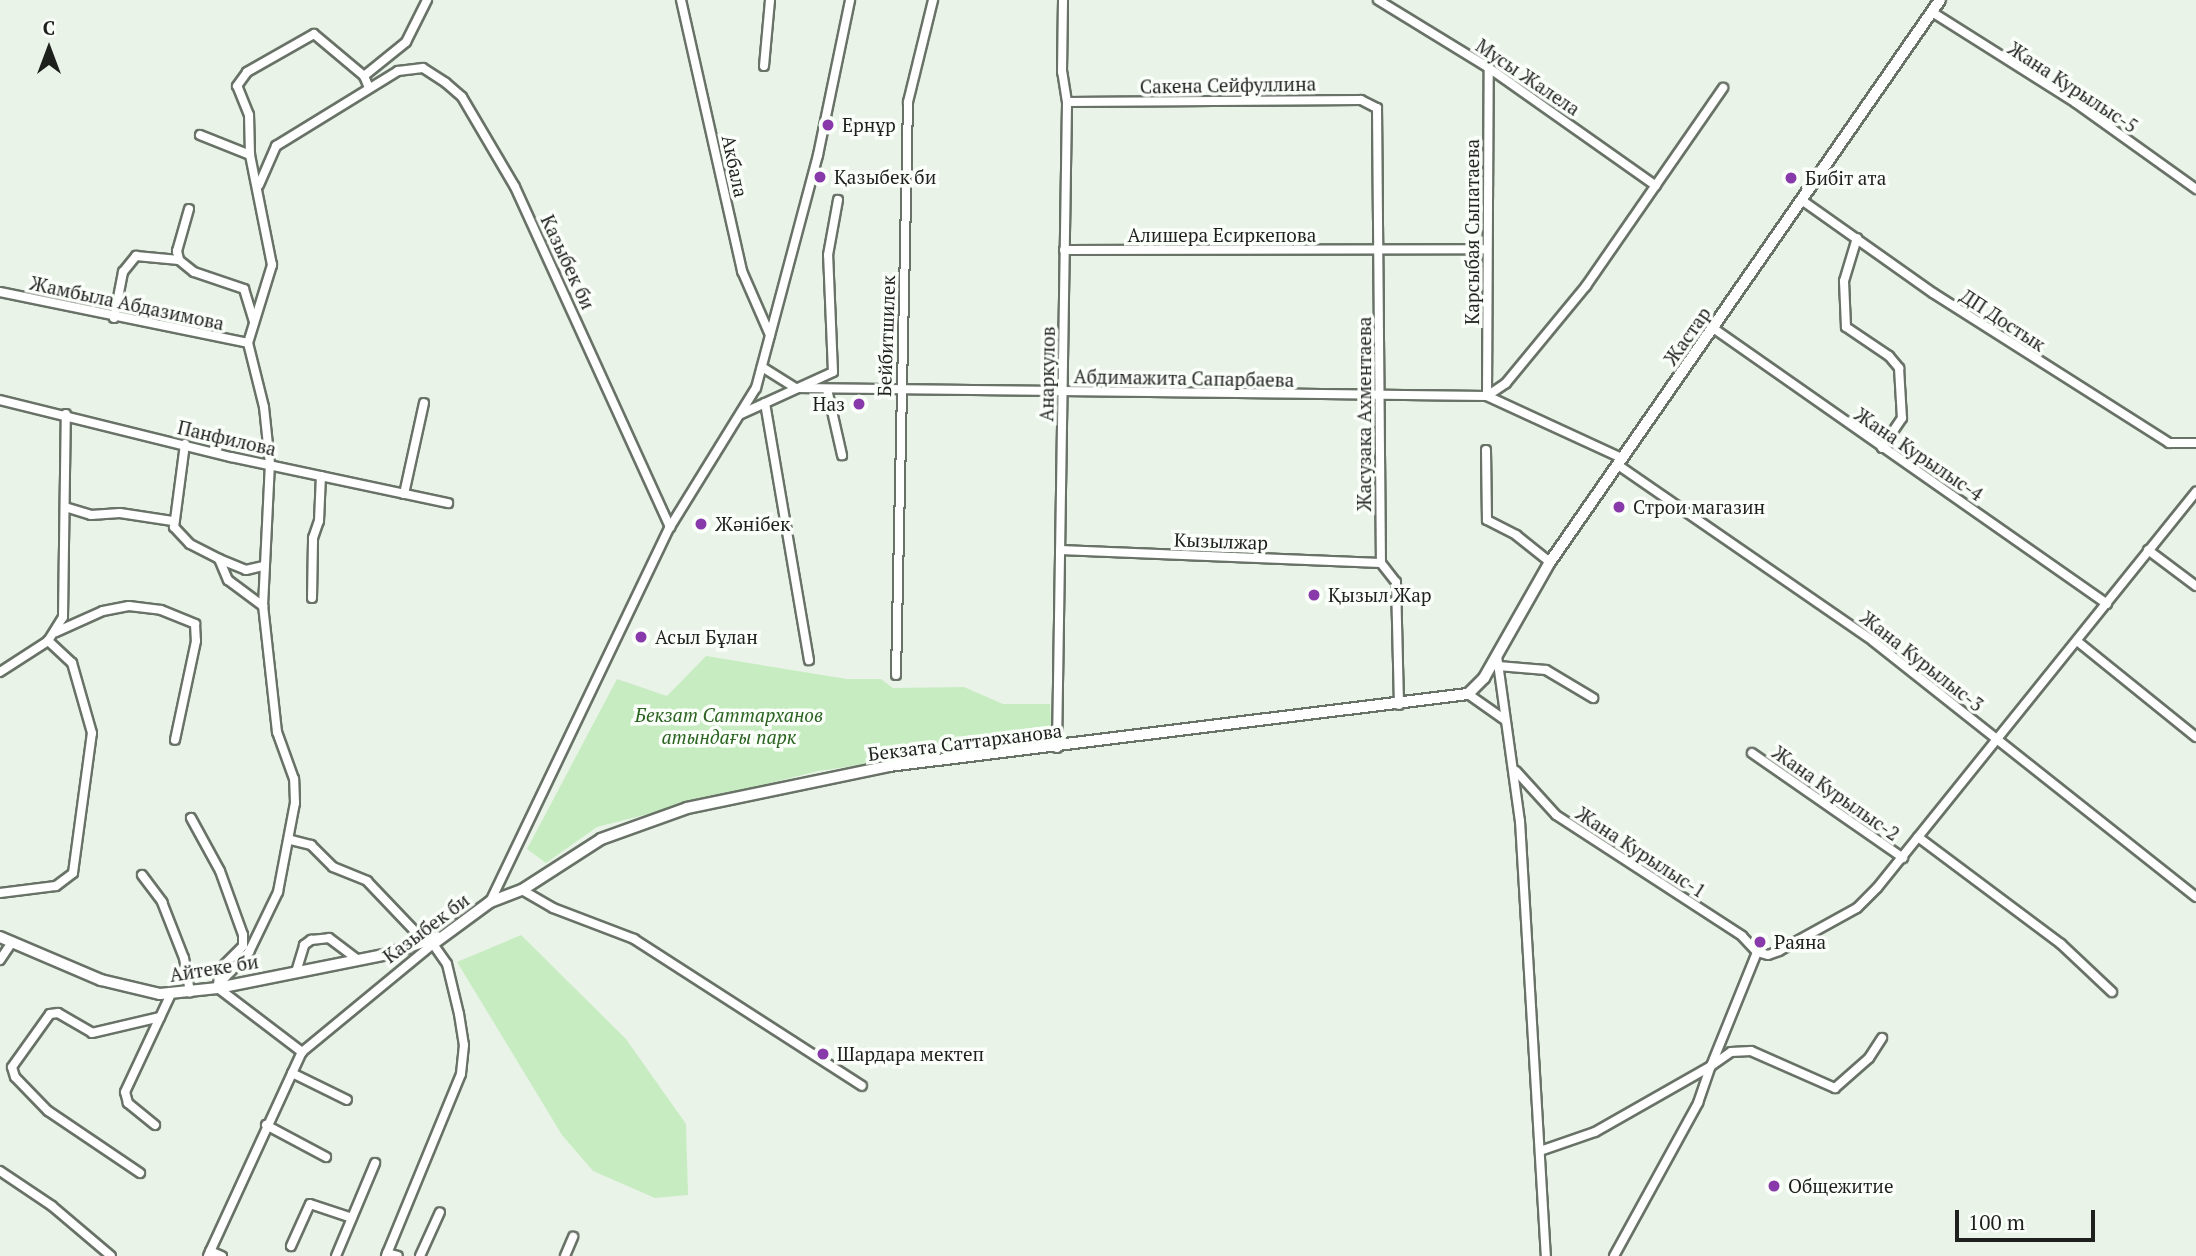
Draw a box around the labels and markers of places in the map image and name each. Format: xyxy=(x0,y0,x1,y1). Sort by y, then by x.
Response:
place label: Ернұр xyxy=(842,114,896,136)
marker: Ернұр xyxy=(820,117,836,133)
place label: Қазыбек би xyxy=(834,166,936,188)
place label: Бибіт ата xyxy=(1805,167,1887,189)
marker: Қазыбек би xyxy=(812,169,828,185)
marker: Бибіт ата xyxy=(1783,170,1799,186)
place label: Наз xyxy=(813,393,845,415)
marker: Наз xyxy=(851,396,867,412)
place label: Строи магазин xyxy=(1633,496,1765,518)
marker: Строи магазин xyxy=(1611,499,1627,515)
place label: Жәнібек xyxy=(715,513,790,535)
marker: Жәнібек xyxy=(693,516,709,532)
place label: Қызыл Жар xyxy=(1328,584,1431,606)
marker: Қызыл Жар xyxy=(1306,587,1322,603)
place label: Асыл Бұлан xyxy=(655,626,758,648)
marker: Асыл Бұлан xyxy=(633,629,649,645)
place label: Раяна xyxy=(1774,931,1826,953)
marker: Раяна xyxy=(1752,934,1768,950)
place label: Шардара мектеп xyxy=(837,1043,984,1065)
marker: Шардара мектеп xyxy=(815,1046,831,1062)
place label: Общежитие xyxy=(1788,1175,1894,1197)
marker: Общежитие xyxy=(1766,1178,1782,1194)

